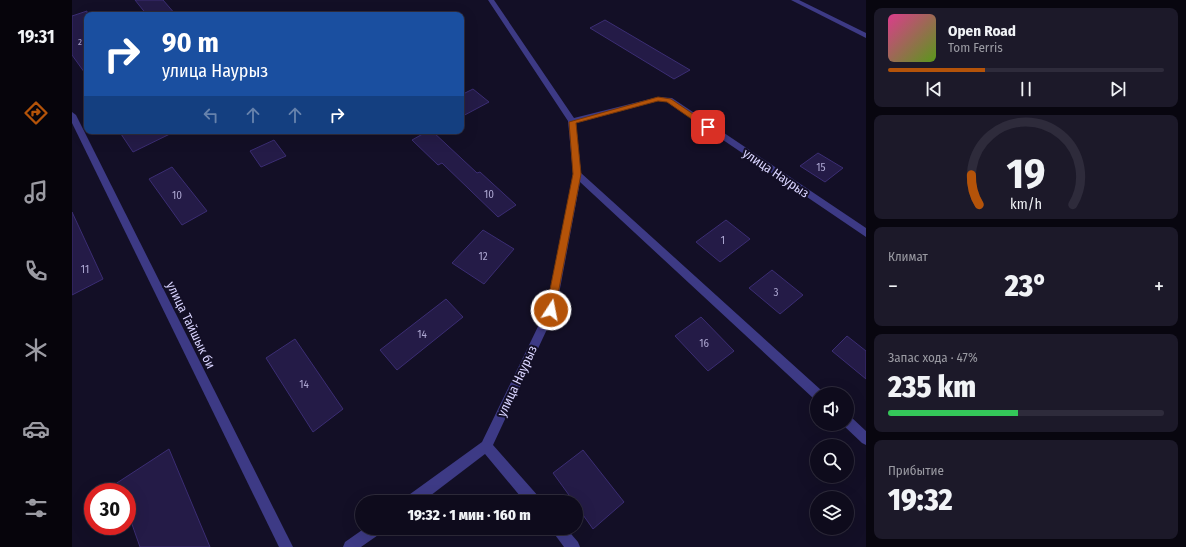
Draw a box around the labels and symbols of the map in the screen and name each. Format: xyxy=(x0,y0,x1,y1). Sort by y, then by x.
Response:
house number: 2 xyxy=(78,37,82,47)
pin xyxy=(691,110,725,144)
street label: улица Наурыз xyxy=(740,145,812,201)
house number: 15 xyxy=(816,161,826,174)
house number: 10 xyxy=(484,188,494,201)
house number: 10 xyxy=(172,189,182,202)
house number: 1 xyxy=(721,234,725,247)
house number: 12 xyxy=(478,250,488,263)
house number: 11 xyxy=(81,263,89,276)
street label: улица Тайшык би xyxy=(163,279,219,371)
house number: 3 xyxy=(774,286,779,299)
position arrow xyxy=(530,289,572,331)
house number: 14 xyxy=(417,328,427,341)
house number: 16 xyxy=(699,337,709,350)
street label: улица Наурыз xyxy=(494,343,540,419)
house number: 14 xyxy=(299,378,309,391)
speed limit sign: 30 xyxy=(84,483,136,535)

